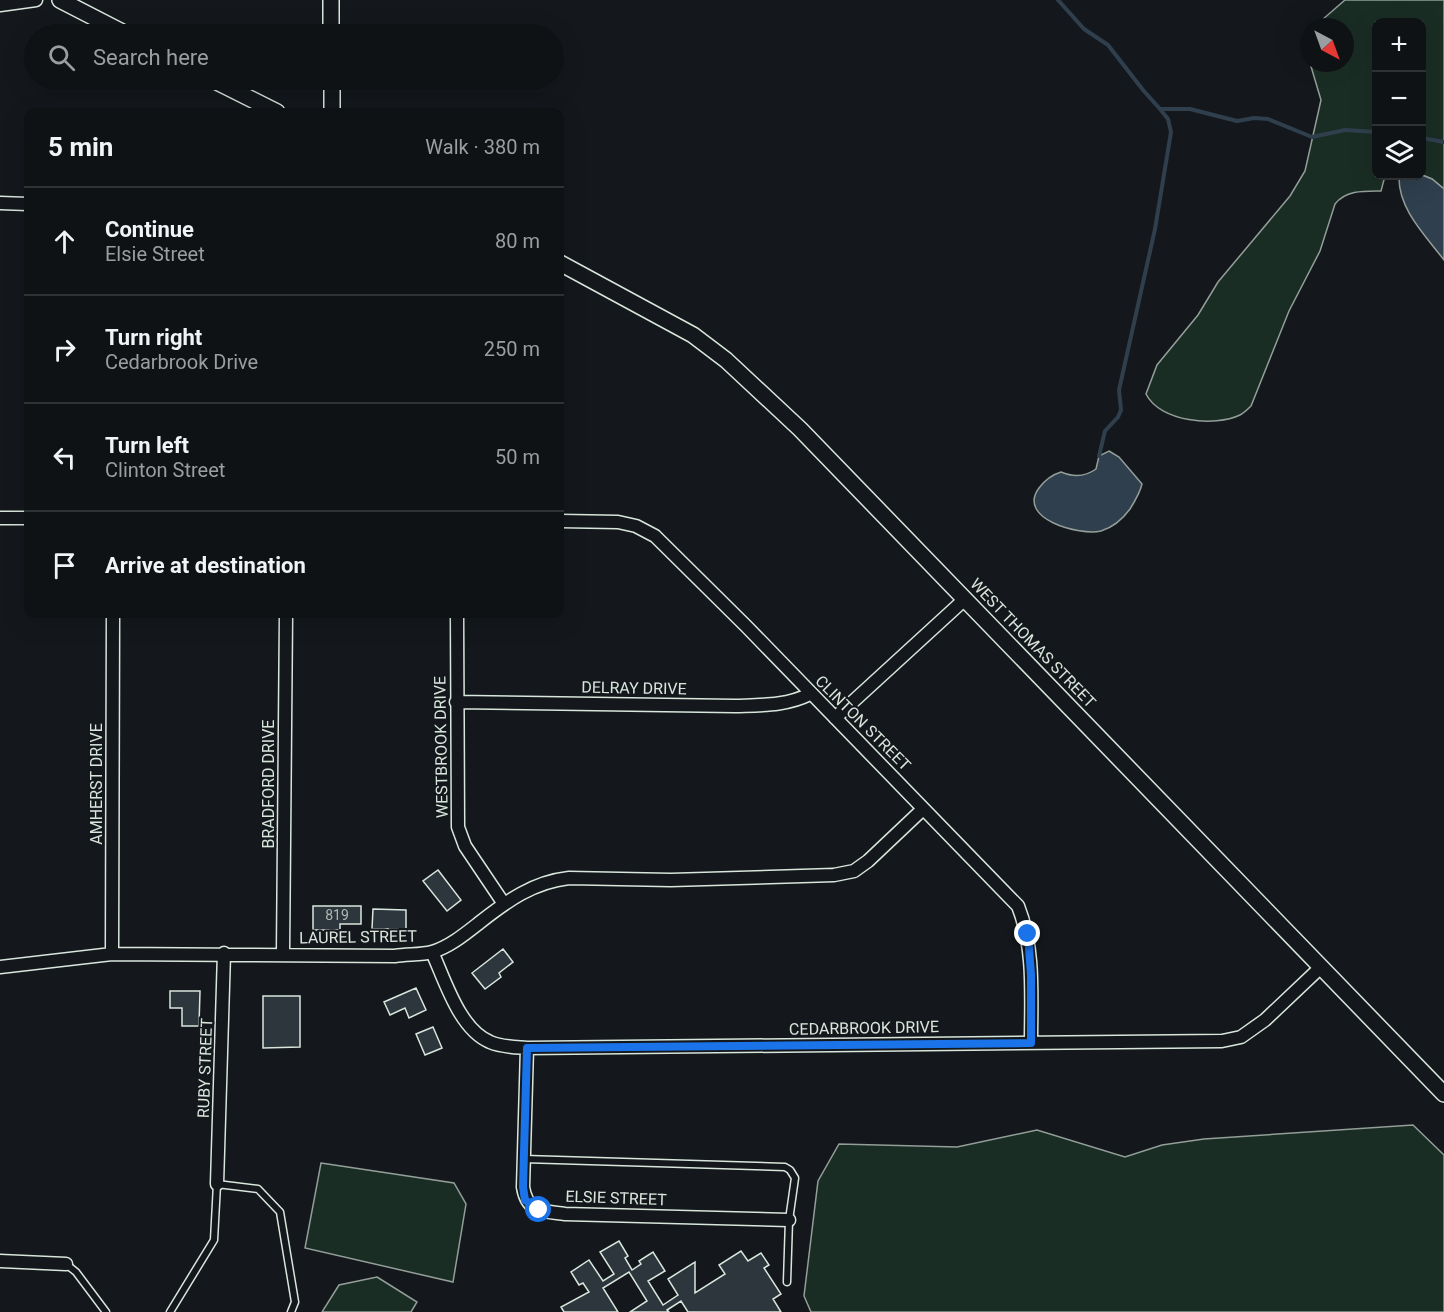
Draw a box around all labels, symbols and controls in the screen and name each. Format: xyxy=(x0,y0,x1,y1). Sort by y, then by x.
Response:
north arrow xyxy=(1300,18,1354,72)
map controls xyxy=(1372,18,1426,180)
button: + xyxy=(1372,18,1426,72)
search box xyxy=(24,24,564,90)
icon: search xyxy=(45,41,78,74)
text: Search here xyxy=(93,45,209,70)
button: − xyxy=(1372,72,1426,126)
button: layers xyxy=(1372,126,1426,180)
text: 5 min xyxy=(48,132,113,162)
text: Walk · 380 m xyxy=(425,135,540,159)
text: Continue xyxy=(105,217,194,242)
icon: ahead xyxy=(48,225,81,258)
text: 80 m xyxy=(495,229,540,253)
text: Elsie Street xyxy=(105,242,205,266)
text: Turn right xyxy=(105,325,202,350)
icon: right xyxy=(48,333,81,366)
text: 250 m xyxy=(484,337,540,361)
text: Cedarbrook Drive xyxy=(105,350,258,374)
text: Turn left xyxy=(105,433,189,458)
icon: left xyxy=(48,441,81,474)
text: 50 m xyxy=(495,445,540,469)
text: Clinton Street xyxy=(105,458,225,482)
icon: arrive xyxy=(48,549,81,582)
text: Arrive at destination xyxy=(105,553,306,578)
street label: WEST THOMAS STREET xyxy=(966,574,1100,712)
street label: CLINTON STREET xyxy=(811,671,915,775)
street label: WESTBROOK DRIVE xyxy=(430,676,452,818)
street label: DELRAY DRIVE xyxy=(581,678,687,698)
street label: BRADFORD DRIVE xyxy=(259,720,278,848)
street label: AMHERST DRIVE xyxy=(87,723,106,845)
house number: 819 xyxy=(325,907,349,923)
route end xyxy=(1014,920,1040,946)
street label: LAUREL STREET xyxy=(299,926,418,948)
street label: RUBY STREET xyxy=(194,1017,216,1118)
street label: CEDARBROOK DRIVE xyxy=(789,1017,939,1039)
street label: ELSIE STREET xyxy=(565,1187,667,1209)
route start xyxy=(525,1196,551,1222)

